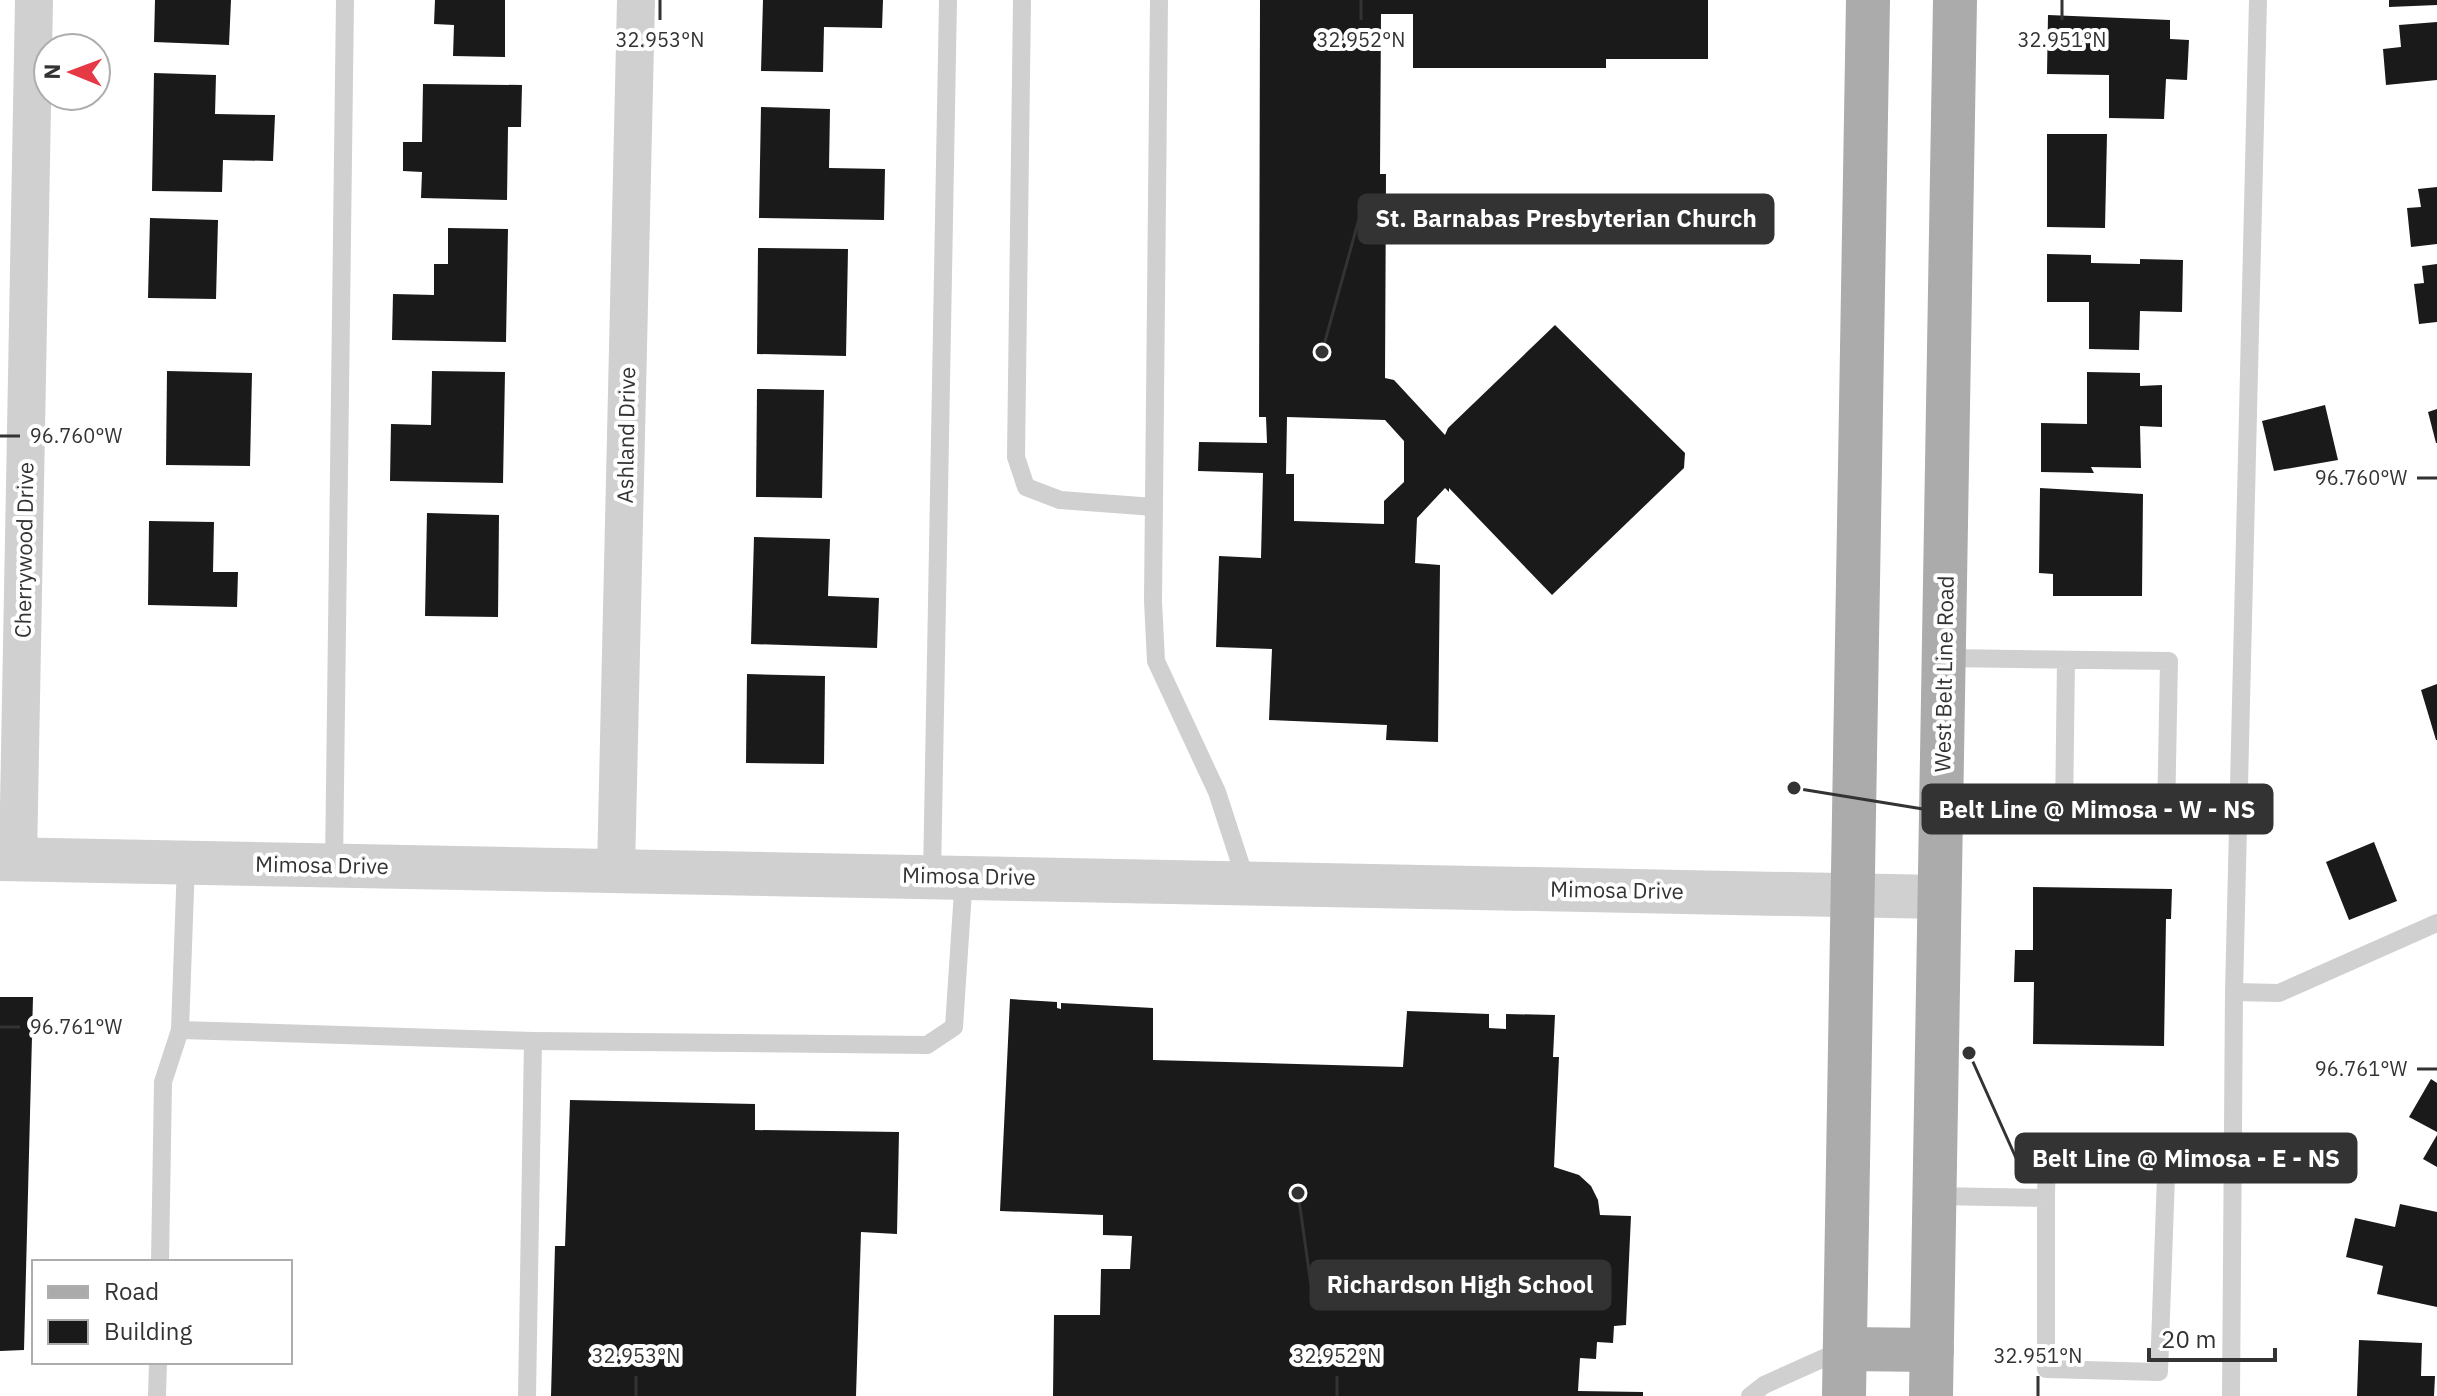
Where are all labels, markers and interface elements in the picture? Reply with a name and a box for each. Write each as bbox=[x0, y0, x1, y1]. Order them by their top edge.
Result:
text: 32.953°N bbox=[616, 26, 704, 53]
text: 32.952°N bbox=[1317, 26, 1405, 53]
text: 32.951°N bbox=[2018, 26, 2106, 53]
north arrow bbox=[32, 32, 112, 112]
text: N bbox=[37, 63, 66, 80]
callout: St. Barnabas Presbyterian Church bbox=[1359, 195, 1773, 243]
text: St. Barnabas Presbyterian Church bbox=[1375, 202, 1757, 234]
street label: Ashland Drive bbox=[610, 366, 641, 504]
text: 96.760°W bbox=[30, 422, 122, 449]
street label: Cherrywood Drive bbox=[7, 462, 40, 638]
text: 96.760°W bbox=[2315, 464, 2407, 491]
street label: West Belt Line Road bbox=[1927, 575, 1960, 773]
callout: Belt Line @ Mimosa - W - NS bbox=[1923, 785, 2272, 833]
text: Belt Line @ Mimosa - W - NS bbox=[1939, 793, 2255, 825]
street label: Mimosa Drive bbox=[255, 849, 389, 880]
street label: Mimosa Drive bbox=[902, 860, 1036, 891]
street label: Mimosa Drive bbox=[1550, 874, 1684, 905]
text: 96.761°W bbox=[30, 1013, 122, 1040]
text: 96.761°W bbox=[2315, 1055, 2407, 1082]
callout: Belt Line @ Mimosa - E - NS bbox=[2016, 1134, 2356, 1182]
text: Belt Line @ Mimosa - E - NS bbox=[2032, 1142, 2340, 1174]
legend bbox=[32, 1260, 292, 1364]
callout: Richardson High School bbox=[1311, 1261, 1610, 1309]
text: Richardson High School bbox=[1327, 1268, 1593, 1300]
text: Road bbox=[104, 1275, 159, 1307]
scale bar bbox=[2149, 1312, 2275, 1362]
text: Building bbox=[104, 1315, 192, 1347]
text: 20 m bbox=[2161, 1323, 2216, 1355]
text: 32.953°N bbox=[592, 1342, 680, 1369]
text: 32.952°N bbox=[1293, 1342, 1381, 1369]
text: 32.951°N bbox=[1994, 1342, 2082, 1369]

